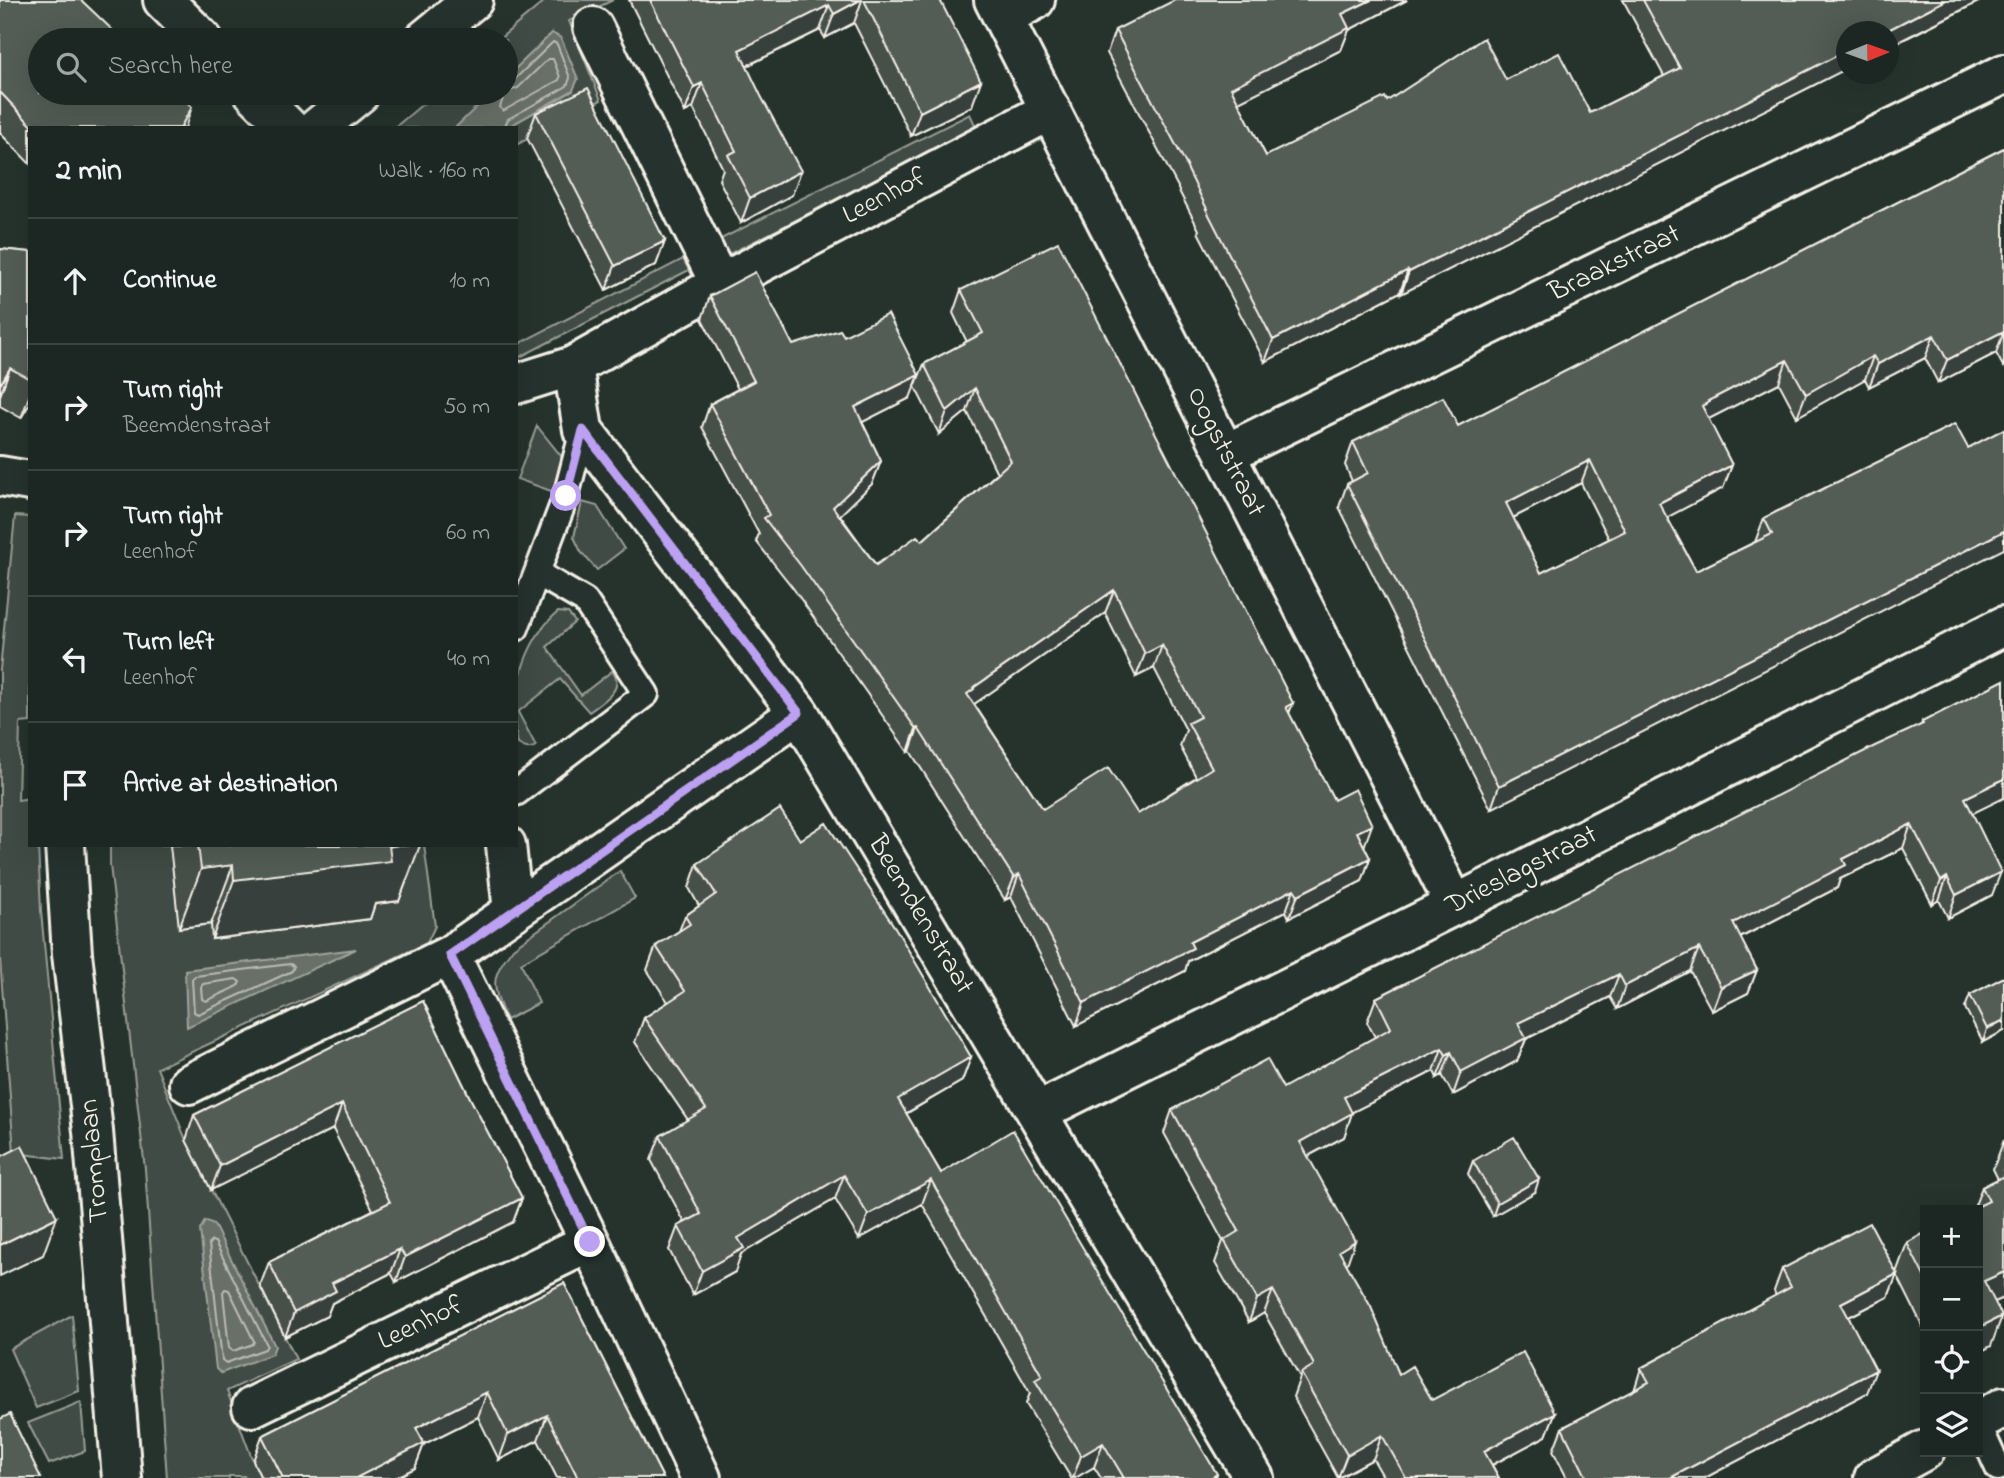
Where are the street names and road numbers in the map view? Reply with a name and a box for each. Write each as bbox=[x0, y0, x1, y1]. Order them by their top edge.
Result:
street label: Leenhof bbox=[836, 158, 934, 236]
street label: Braakstraat bbox=[1541, 214, 1688, 314]
street label: Oogststraat bbox=[1175, 380, 1275, 524]
street label: Drieslagstraat bbox=[1438, 815, 1605, 927]
street label: Beemdenstraat bbox=[856, 827, 984, 1003]
street label: Tromplaan bbox=[69, 1097, 121, 1225]
street label: Leenhof bbox=[372, 1286, 470, 1362]

